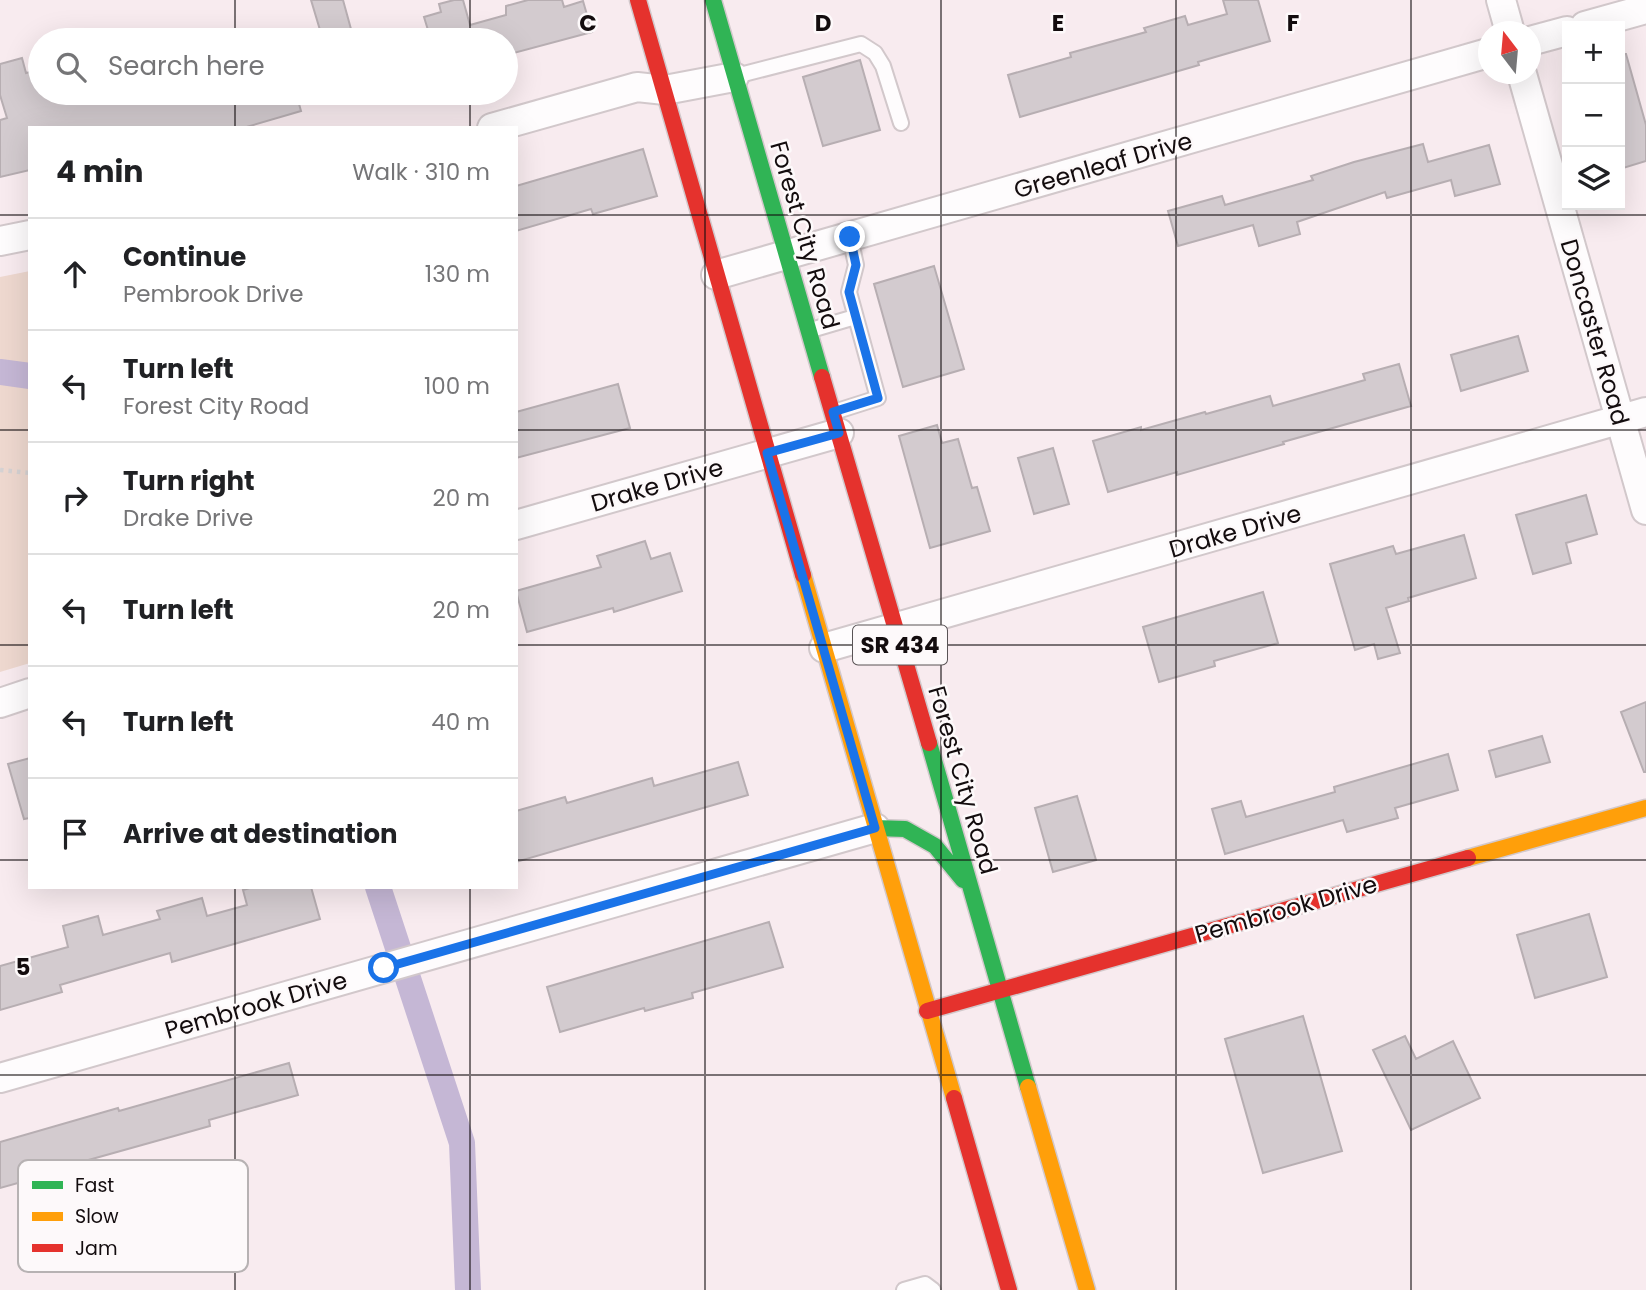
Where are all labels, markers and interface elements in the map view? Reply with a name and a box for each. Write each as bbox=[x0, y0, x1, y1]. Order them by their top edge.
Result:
text: C bbox=[579, 7, 597, 39]
text: D bbox=[815, 7, 831, 39]
text: E bbox=[1052, 7, 1064, 39]
text: F bbox=[1287, 7, 1299, 39]
north arrow bbox=[1478, 21, 1541, 84]
map controls bbox=[1562, 21, 1625, 210]
button: + bbox=[1562, 21, 1625, 84]
search box bbox=[28, 28, 518, 105]
icon: search bbox=[52, 48, 90, 86]
text: Search here bbox=[108, 48, 265, 84]
button: − bbox=[1562, 84, 1625, 147]
street label: Greenleaf Drive bbox=[1010, 124, 1196, 206]
street label: Forest City Road bbox=[762, 137, 848, 333]
button: layers bbox=[1562, 147, 1625, 210]
text: 4 min bbox=[56, 150, 144, 193]
text: Walk · 310 m bbox=[352, 156, 490, 188]
route end bbox=[834, 221, 865, 252]
street label: Doncaster Road bbox=[1553, 235, 1637, 429]
text: Continue bbox=[123, 239, 246, 275]
icon: ahead bbox=[56, 255, 94, 293]
text: 130 m bbox=[425, 258, 490, 290]
text: Pembrook Drive bbox=[123, 278, 303, 310]
text: Turn left bbox=[123, 351, 234, 387]
icon: left bbox=[56, 367, 94, 405]
text: 100 m bbox=[424, 370, 490, 402]
text: Forest City Road bbox=[123, 390, 309, 422]
street label: Drake Drive bbox=[587, 450, 727, 520]
text: Turn right bbox=[123, 463, 255, 499]
icon: right bbox=[56, 479, 94, 517]
text: 20 m bbox=[432, 482, 490, 514]
street label: Drake Drive bbox=[1165, 496, 1305, 566]
text: Drake Drive bbox=[123, 502, 253, 534]
icon: left bbox=[56, 591, 94, 629]
text: Turn left bbox=[123, 592, 234, 628]
text: 20 m bbox=[432, 594, 490, 626]
road number: SR 434 bbox=[853, 625, 947, 664]
street label: Forest City Road bbox=[920, 682, 1006, 878]
icon: left bbox=[56, 703, 94, 741]
text: Turn left bbox=[123, 704, 234, 740]
text: 40 m bbox=[431, 706, 490, 738]
icon: arrive bbox=[56, 815, 94, 853]
text: Arrive at destination bbox=[123, 816, 398, 852]
street label: Pembrook Drive bbox=[1191, 867, 1381, 951]
text: 5 bbox=[16, 951, 30, 983]
route start bbox=[368, 952, 399, 983]
street label: Pembrook Drive bbox=[161, 963, 351, 1047]
legend bbox=[18, 1160, 248, 1272]
text: Fast bbox=[75, 1172, 114, 1199]
text: Slow bbox=[75, 1203, 119, 1230]
text: Jam bbox=[75, 1235, 117, 1262]

